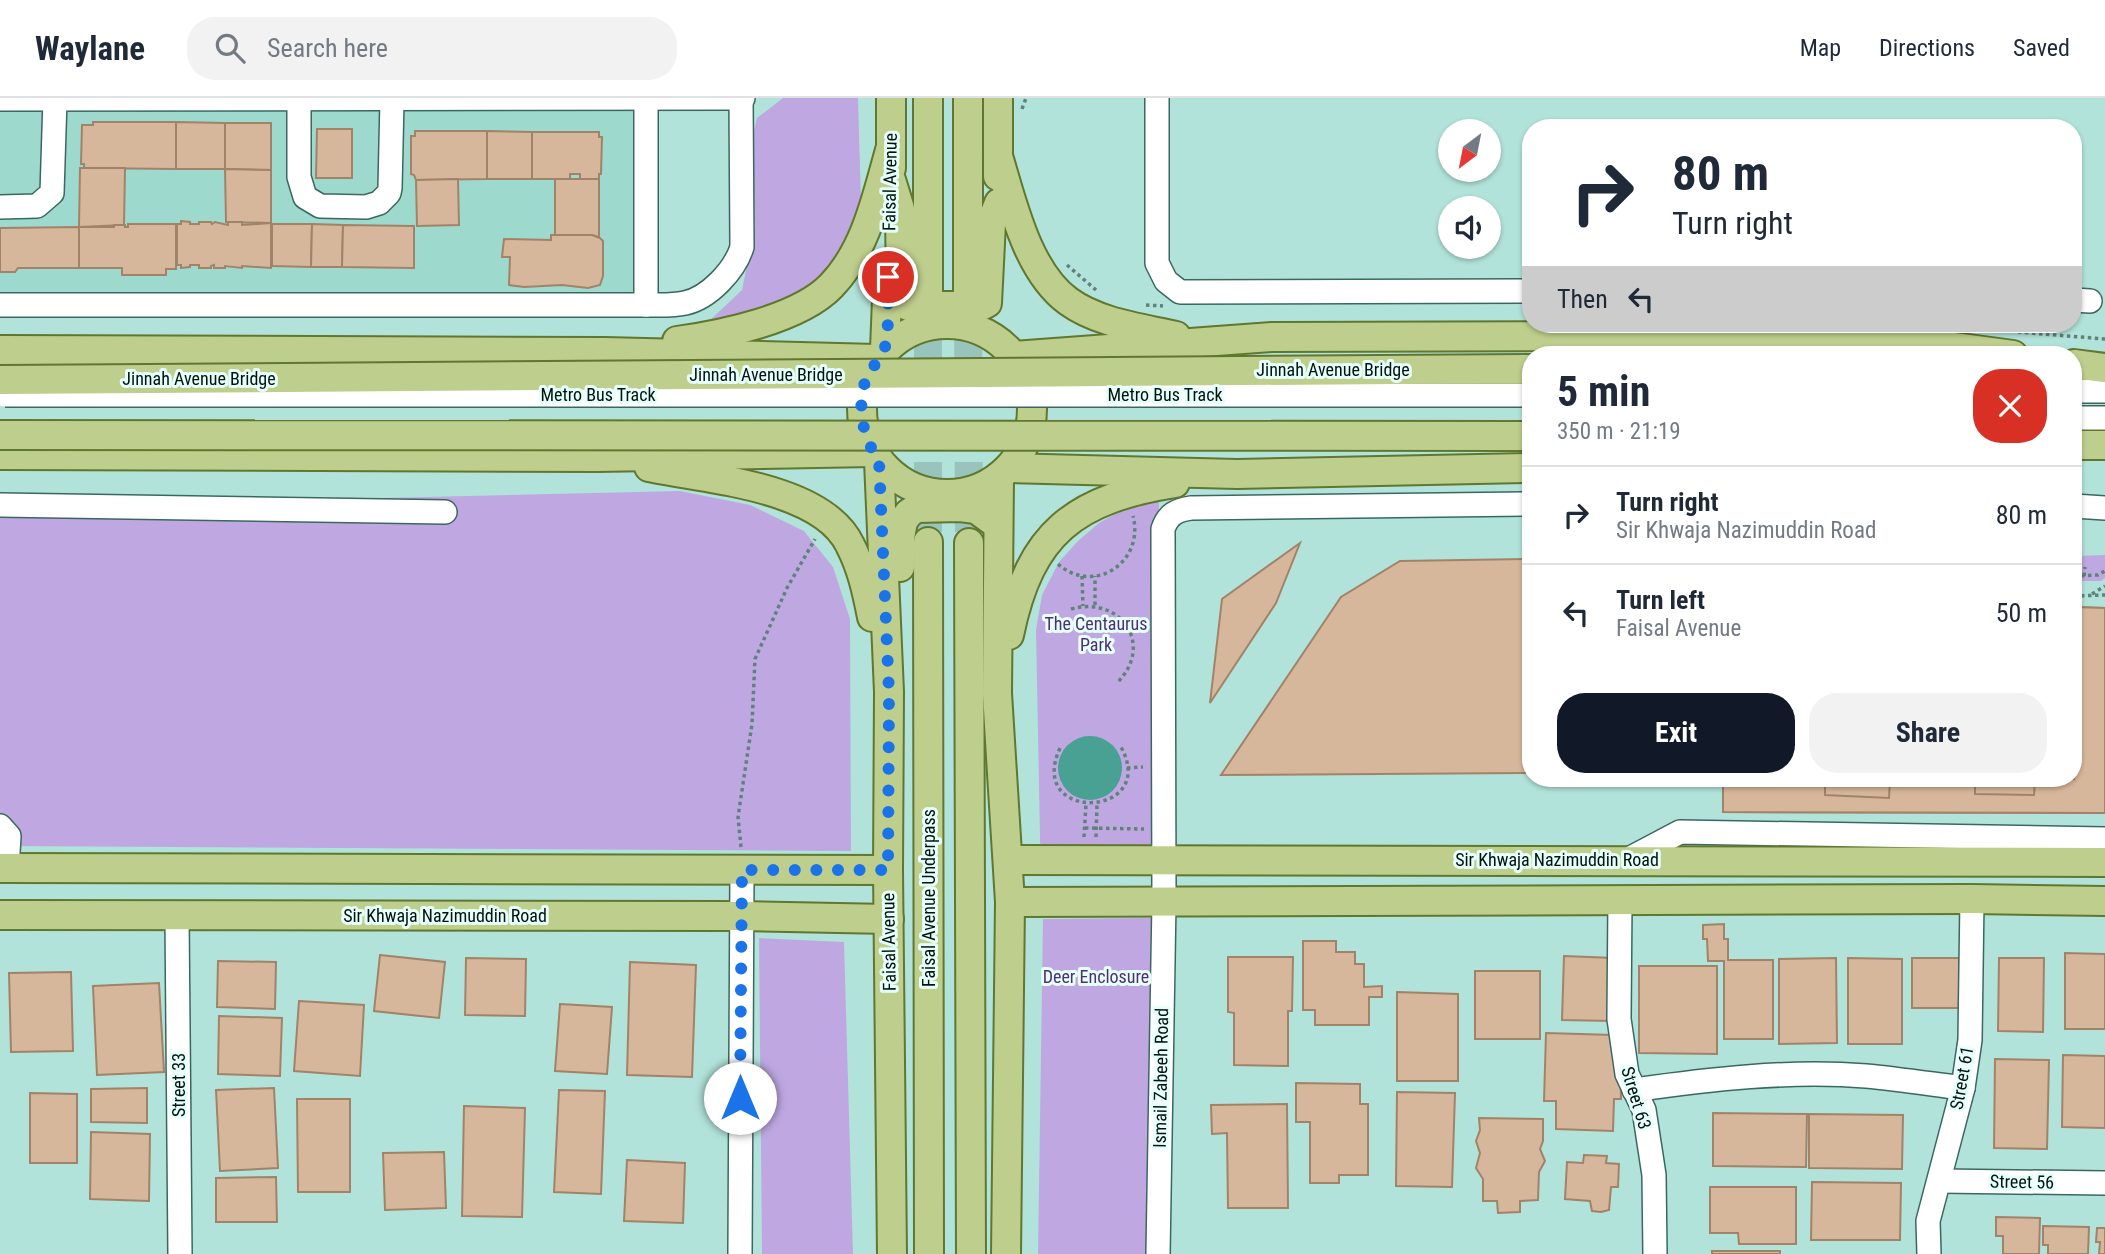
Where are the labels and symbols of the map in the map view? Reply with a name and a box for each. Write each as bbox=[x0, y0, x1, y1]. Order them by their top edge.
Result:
north arrow bbox=[1438, 119, 1502, 182]
street label: Faisal Avenue bbox=[878, 133, 901, 231]
pin bbox=[858, 247, 918, 307]
street label: Jinnah Avenue Bridge bbox=[1256, 359, 1410, 380]
street label: Jinnah Avenue Bridge bbox=[689, 364, 843, 385]
street label: Jinnah Avenue Bridge bbox=[122, 368, 276, 389]
street label: Metro Bus Track bbox=[540, 384, 656, 405]
street label: Metro Bus Track bbox=[1107, 384, 1223, 405]
park label: The Centaurus Park bbox=[1044, 613, 1148, 655]
street label: Faisal Avenue Underpass bbox=[918, 809, 939, 987]
street label: Sir Khwaja Nazimuddin Road bbox=[1455, 849, 1659, 870]
street label: Faisal Avenue bbox=[877, 893, 900, 991]
street label: Sir Khwaja Nazimuddin Road bbox=[343, 905, 547, 926]
park label: Deer Enclosure bbox=[1043, 966, 1149, 987]
street label: Ismail Zabeeh Road bbox=[1149, 1008, 1172, 1148]
street label: Street 61 bbox=[1946, 1045, 1977, 1111]
street label: Street 33 bbox=[168, 1053, 189, 1117]
position arrow bbox=[703, 1061, 777, 1135]
street label: Street 63 bbox=[1617, 1064, 1656, 1132]
street label: Street 56 bbox=[1990, 1170, 2054, 1193]

